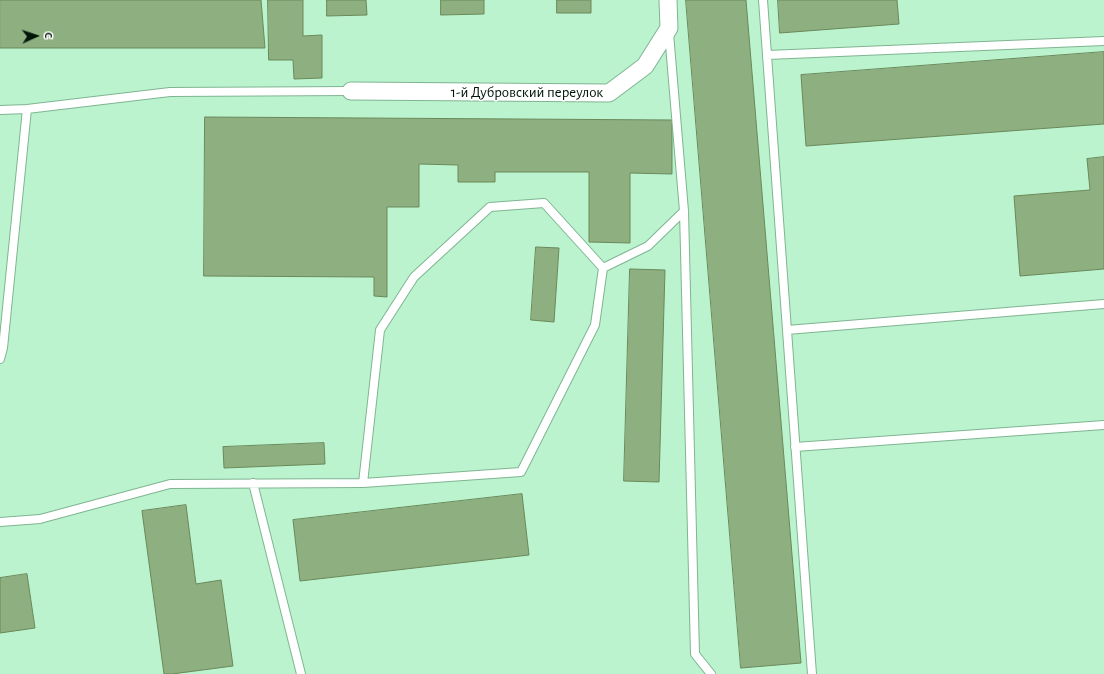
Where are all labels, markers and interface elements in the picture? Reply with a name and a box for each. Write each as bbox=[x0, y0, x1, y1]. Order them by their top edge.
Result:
north arrow bbox=[16, 16, 56, 56]
text: С bbox=[43, 32, 54, 39]
street label: 1-й Дубровский переулок bbox=[451, 83, 603, 101]

